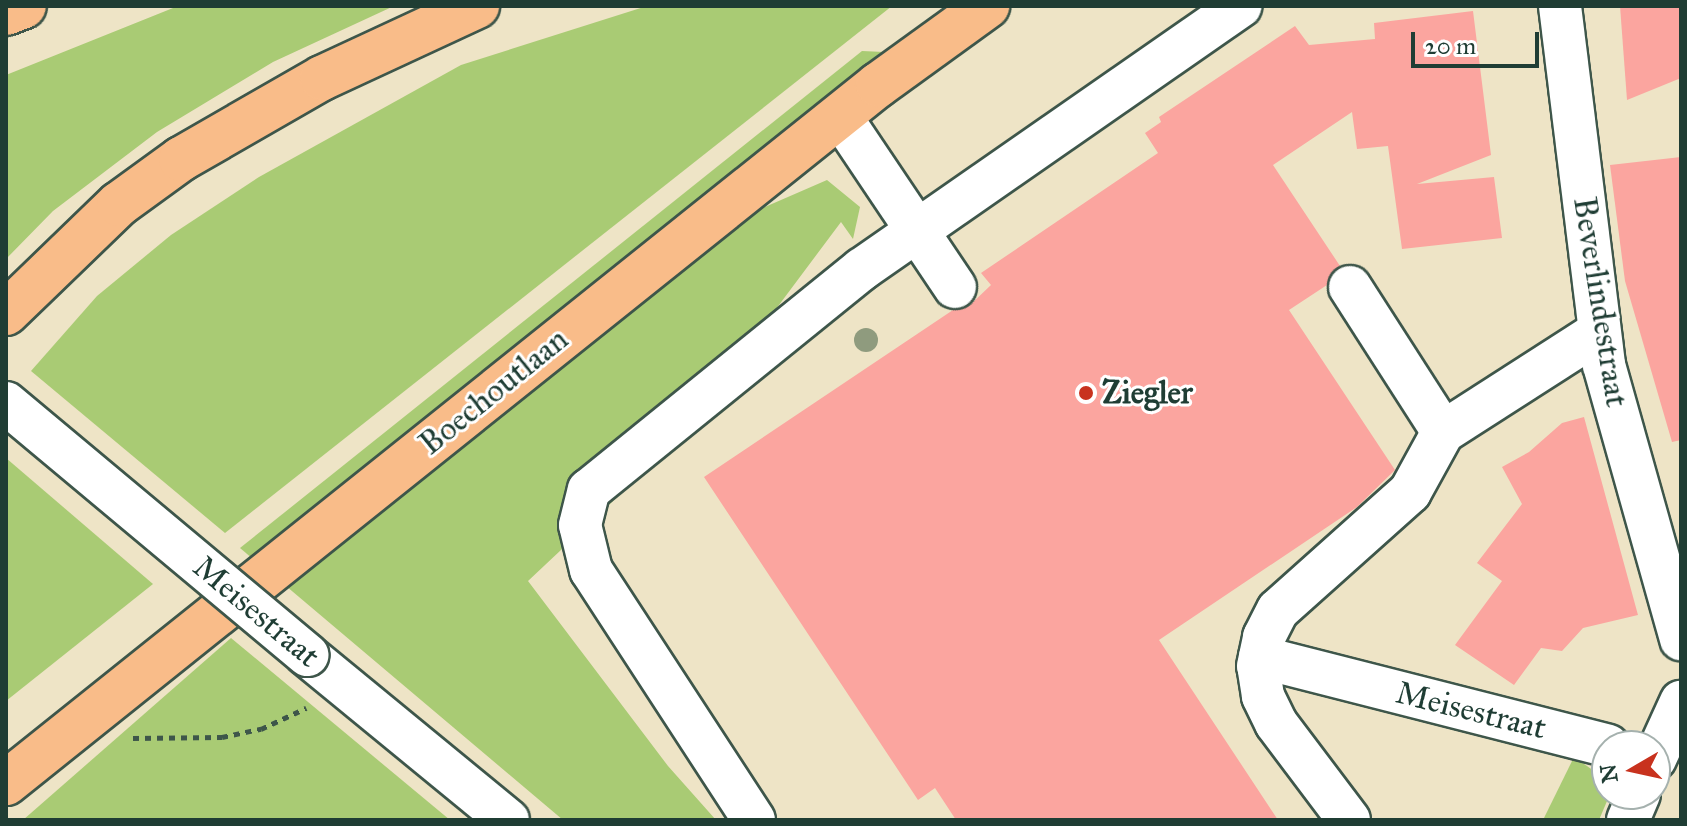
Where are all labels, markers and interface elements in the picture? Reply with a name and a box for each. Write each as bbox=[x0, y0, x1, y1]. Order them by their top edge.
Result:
scale bar bbox=[1415, 16, 1543, 66]
text: 20 m bbox=[1425, 31, 1476, 61]
street label: Beverlindestraat bbox=[1564, 194, 1636, 410]
street label: Boechoutlaan bbox=[412, 321, 576, 463]
place label: Ziegler bbox=[1102, 374, 1193, 412]
marker: Ziegler bbox=[1077, 384, 1095, 402]
street label: Meisestraat bbox=[185, 548, 327, 676]
street label: Meisestraat bbox=[1392, 674, 1550, 748]
north arrow bbox=[1591, 730, 1671, 810]
text: N bbox=[1594, 762, 1624, 785]

